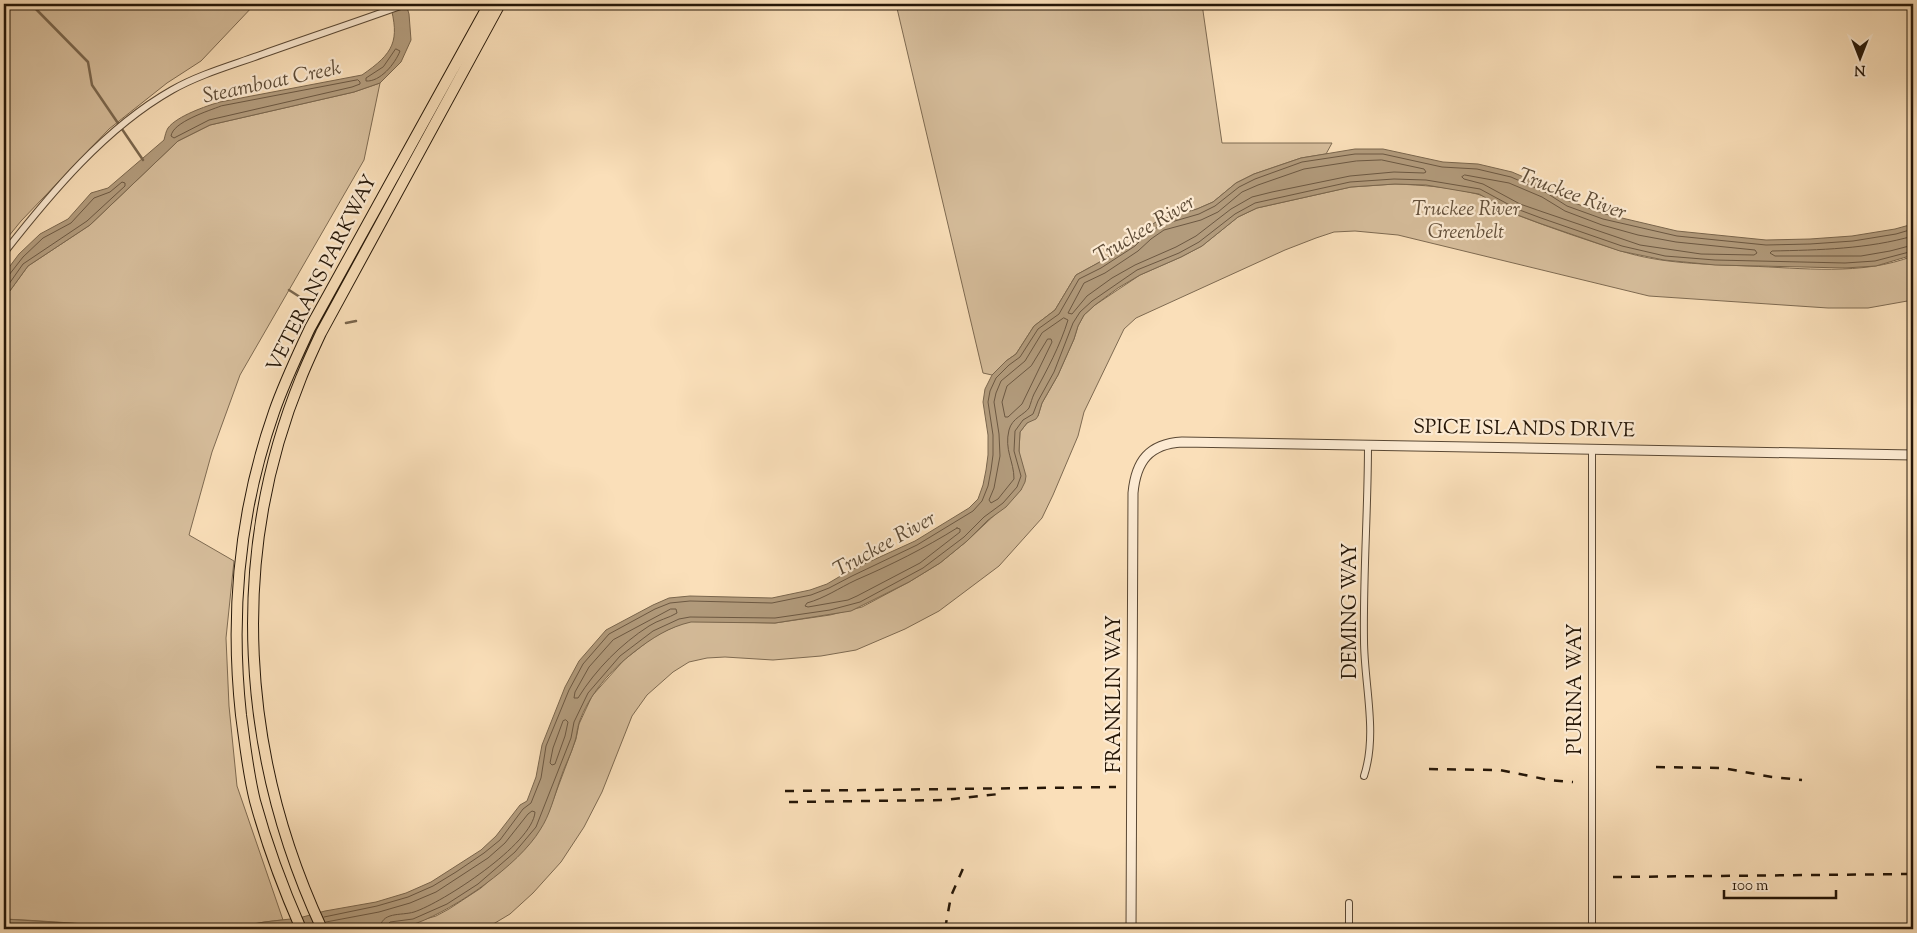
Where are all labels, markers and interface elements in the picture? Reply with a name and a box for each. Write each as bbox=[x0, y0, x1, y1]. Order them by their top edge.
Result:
north arrow bbox=[1834, 32, 1884, 82]
water label: Steamboat Creek bbox=[200, 54, 344, 112]
text: N bbox=[1854, 59, 1866, 79]
water label: Truckee River bbox=[1514, 162, 1631, 229]
street label: VETERANS PARKWAY bbox=[261, 170, 385, 378]
water label: Truckee River bbox=[1089, 188, 1202, 272]
park label: Truckee River Greenbelt bbox=[1412, 196, 1520, 248]
street label: SPICE ISLANDS DRIVE bbox=[1413, 414, 1635, 446]
water label: Truckee River bbox=[828, 504, 942, 586]
street label: DEMING WAY bbox=[1337, 543, 1366, 679]
street label: FRANKLIN WAY bbox=[1101, 615, 1130, 773]
street label: PURINA WAY bbox=[1562, 623, 1591, 755]
scale bar bbox=[1724, 868, 1837, 900]
text: 100 m bbox=[1732, 876, 1769, 897]

